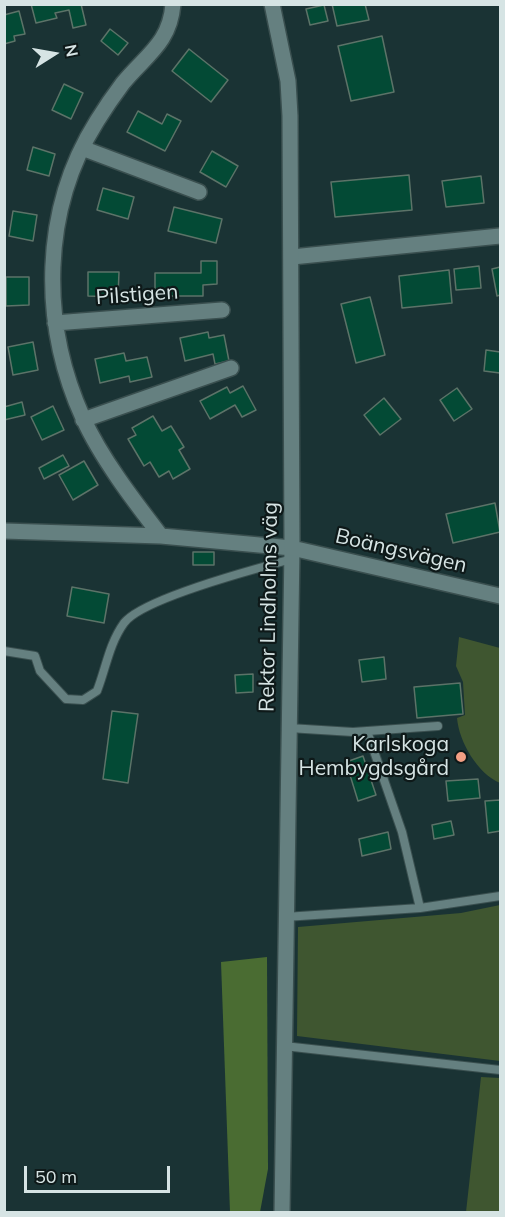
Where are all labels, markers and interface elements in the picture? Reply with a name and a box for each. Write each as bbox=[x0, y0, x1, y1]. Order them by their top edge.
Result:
north arrow bbox=[24, 24, 84, 84]
text: N bbox=[61, 43, 83, 58]
street label: Pilstigen bbox=[95, 280, 179, 310]
street label: Rektor Lindholms väg bbox=[255, 502, 283, 712]
street label: Boängsvägen bbox=[333, 524, 469, 578]
place label: Karlskoga Hembygdsgård bbox=[299, 732, 449, 782]
marker: Karlskoga Hembygdsgård bbox=[454, 750, 468, 764]
scale bar bbox=[27, 1154, 172, 1192]
text: 50 m bbox=[35, 1165, 77, 1188]

